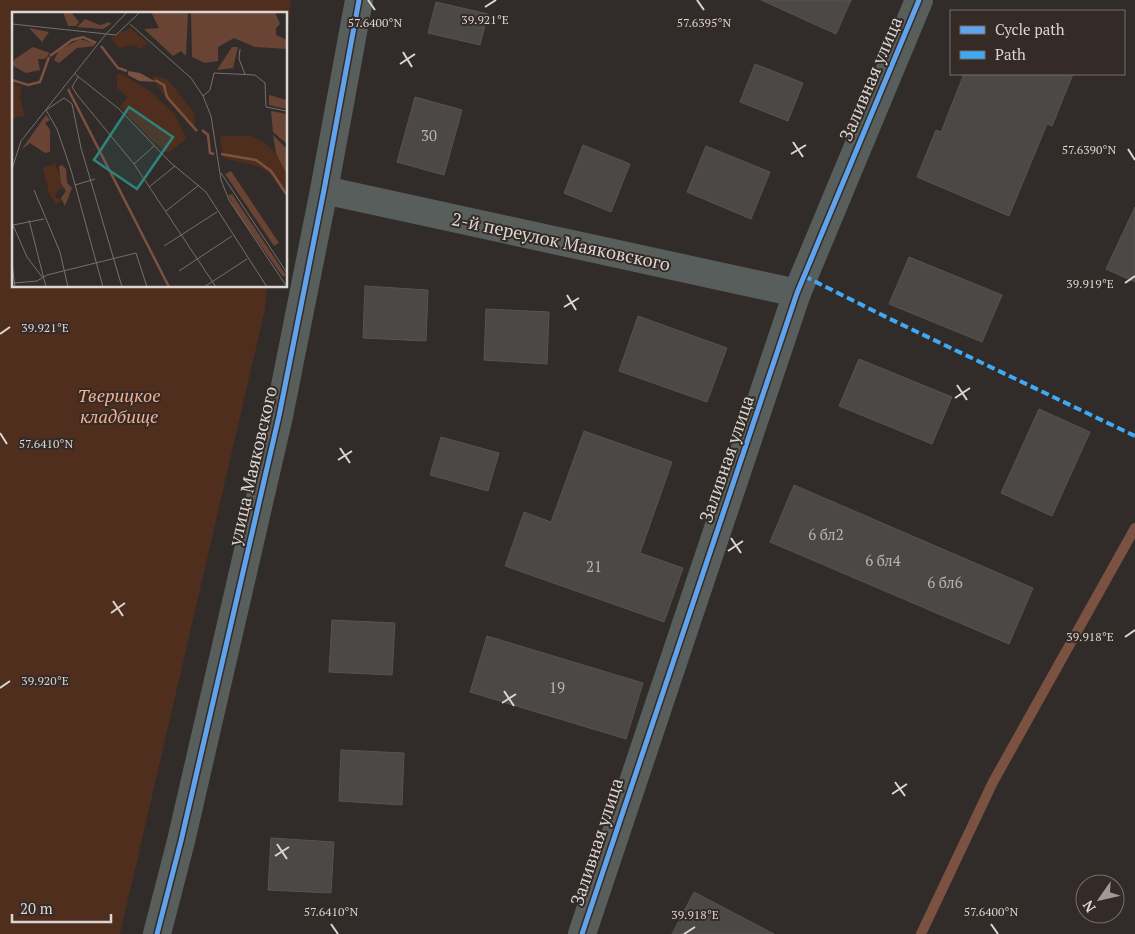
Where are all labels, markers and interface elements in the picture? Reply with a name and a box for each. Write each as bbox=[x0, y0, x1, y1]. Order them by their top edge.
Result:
legend bbox=[950, 10, 1125, 75]
inset map bbox=[12, 12, 288, 288]
text: 39.921°E bbox=[461, 12, 509, 27]
street label: Заливная улица bbox=[833, 13, 907, 145]
text: 57.6400°N bbox=[348, 15, 402, 30]
text: 57.6395°N bbox=[677, 15, 731, 30]
text: Cycle path bbox=[995, 19, 1065, 39]
text: Path bbox=[995, 44, 1026, 64]
house number: 30 bbox=[421, 125, 437, 145]
text: 57.6390°N bbox=[1062, 142, 1116, 157]
street label: 2-й переулок Маяковского bbox=[450, 206, 673, 276]
text: 39.919°E bbox=[1066, 276, 1114, 291]
text: 39.921°E bbox=[21, 320, 69, 335]
park label: Тверицкое кладбище bbox=[78, 383, 160, 428]
street label: улица Маяковского bbox=[222, 384, 282, 549]
street label: Заливная улица bbox=[693, 392, 759, 525]
text: 57.6410°N bbox=[19, 436, 73, 451]
house number: 6 бл2 bbox=[808, 524, 844, 544]
house number: 6 бл4 bbox=[865, 550, 901, 570]
house number: 21 bbox=[586, 556, 602, 576]
house number: 6 бл6 bbox=[927, 572, 963, 592]
text: 39.918°E bbox=[1066, 629, 1114, 644]
text: 39.920°E bbox=[21, 673, 69, 688]
house number: 19 bbox=[549, 677, 565, 697]
street label: Заливная улица bbox=[564, 775, 628, 909]
north arrow bbox=[1075, 874, 1125, 924]
scale bar bbox=[12, 892, 111, 924]
text: N bbox=[1078, 897, 1100, 916]
text: 20 m bbox=[20, 898, 53, 918]
text: 57.6410°N bbox=[304, 904, 358, 919]
text: 57.6400°N bbox=[964, 904, 1018, 919]
text: 39.918°E bbox=[671, 907, 719, 922]

